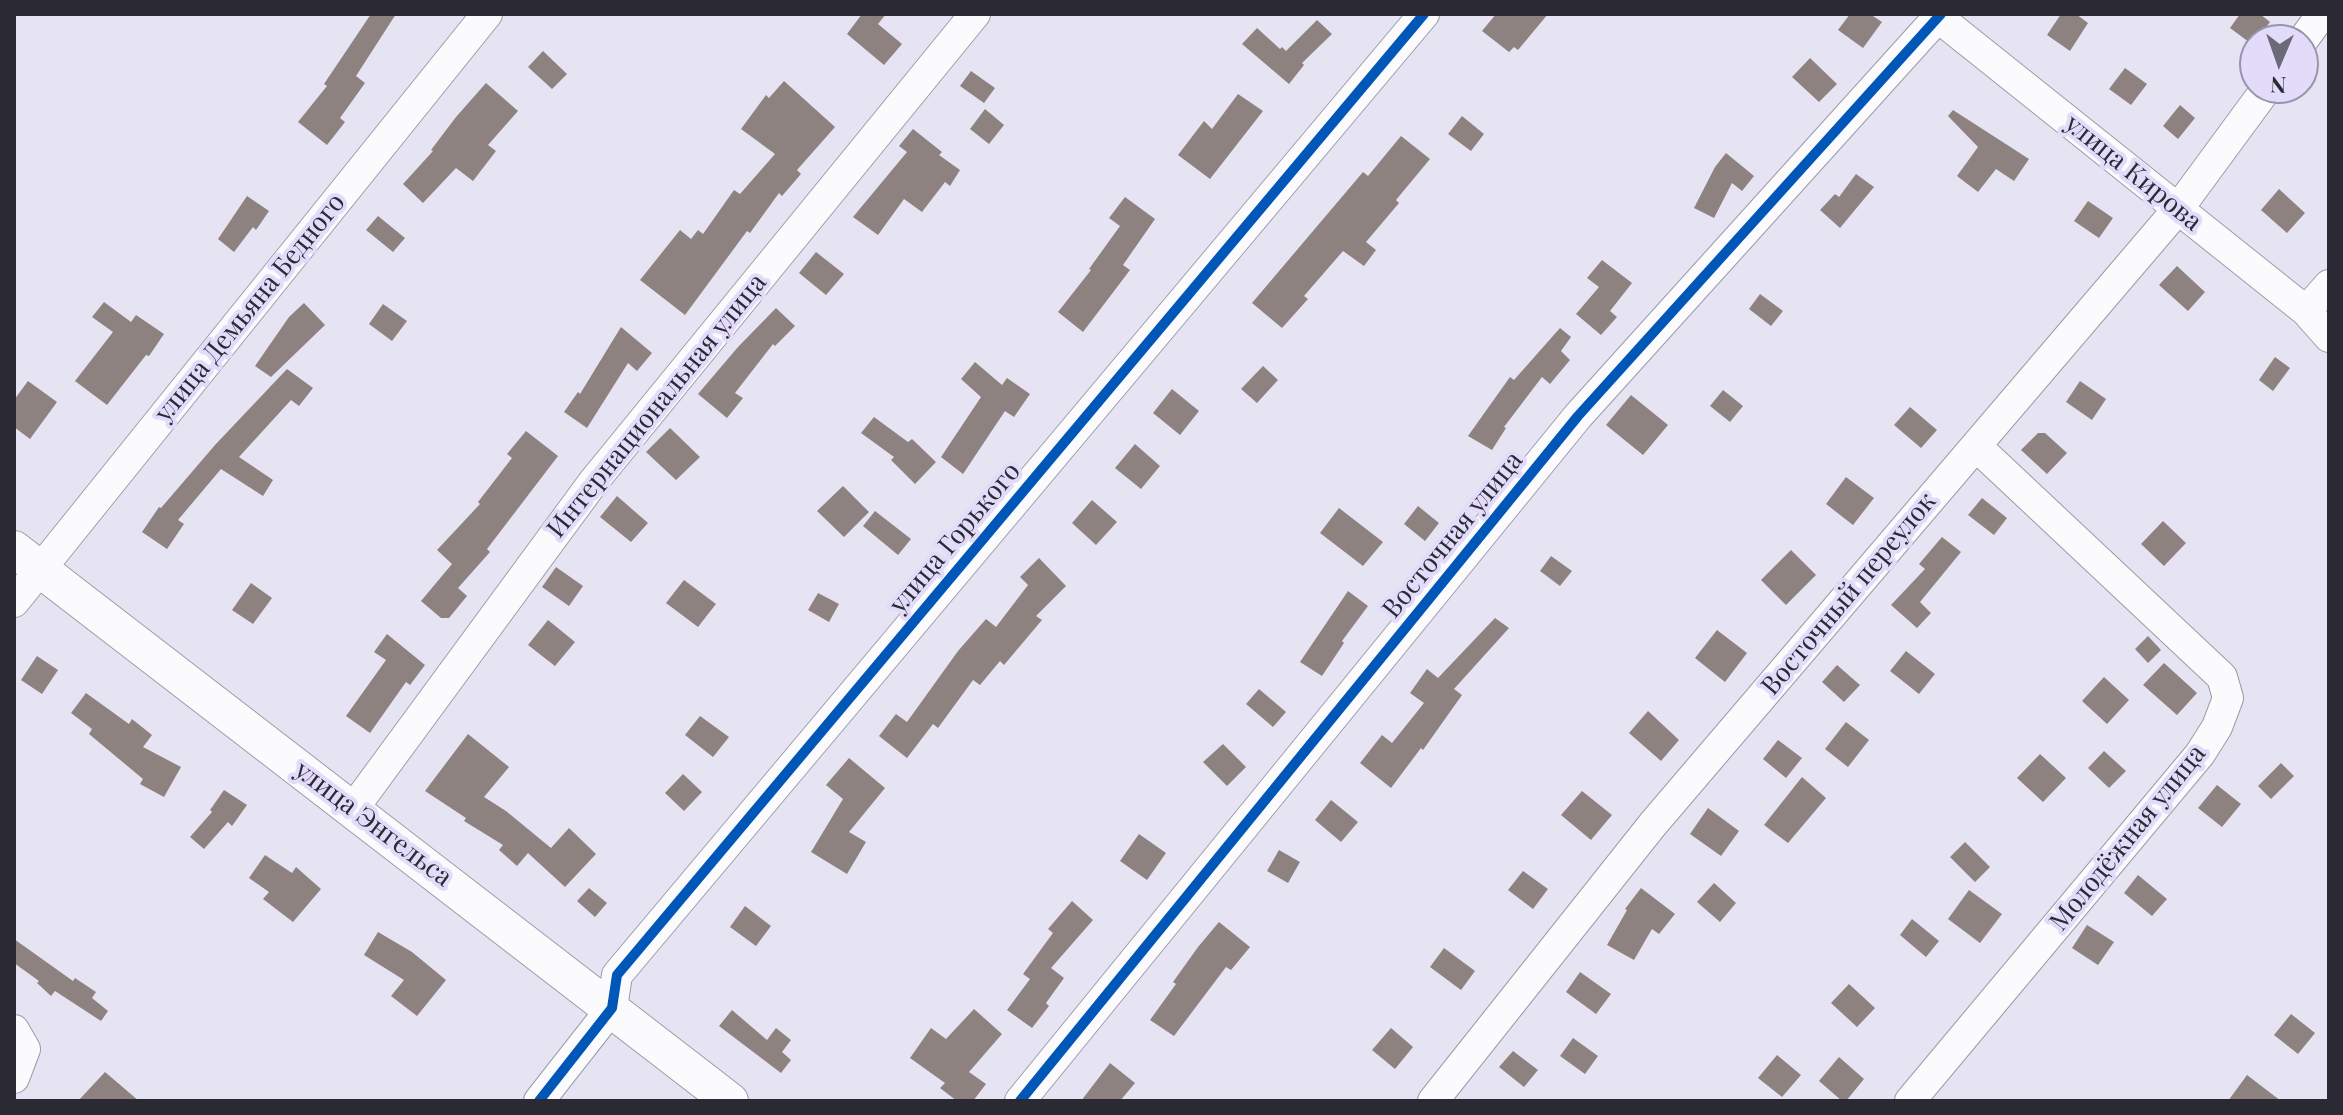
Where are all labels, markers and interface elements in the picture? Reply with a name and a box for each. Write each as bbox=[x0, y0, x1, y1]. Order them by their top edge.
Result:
north arrow bbox=[2239, 24, 2319, 104]
text: N bbox=[2270, 71, 2287, 101]
street label: улица Кирова bbox=[2058, 108, 2208, 238]
street label: улица Демьяна Бедного bbox=[148, 187, 352, 429]
street label: Интернациональная улица bbox=[541, 268, 773, 544]
street label: Восточная улица bbox=[1376, 446, 1530, 624]
street label: улица Горького bbox=[883, 456, 1027, 620]
street label: Восточный переулок bbox=[1755, 486, 1943, 702]
street label: Молодёжная улица bbox=[2044, 739, 2212, 937]
street label: улица Энгельса bbox=[288, 755, 458, 893]

